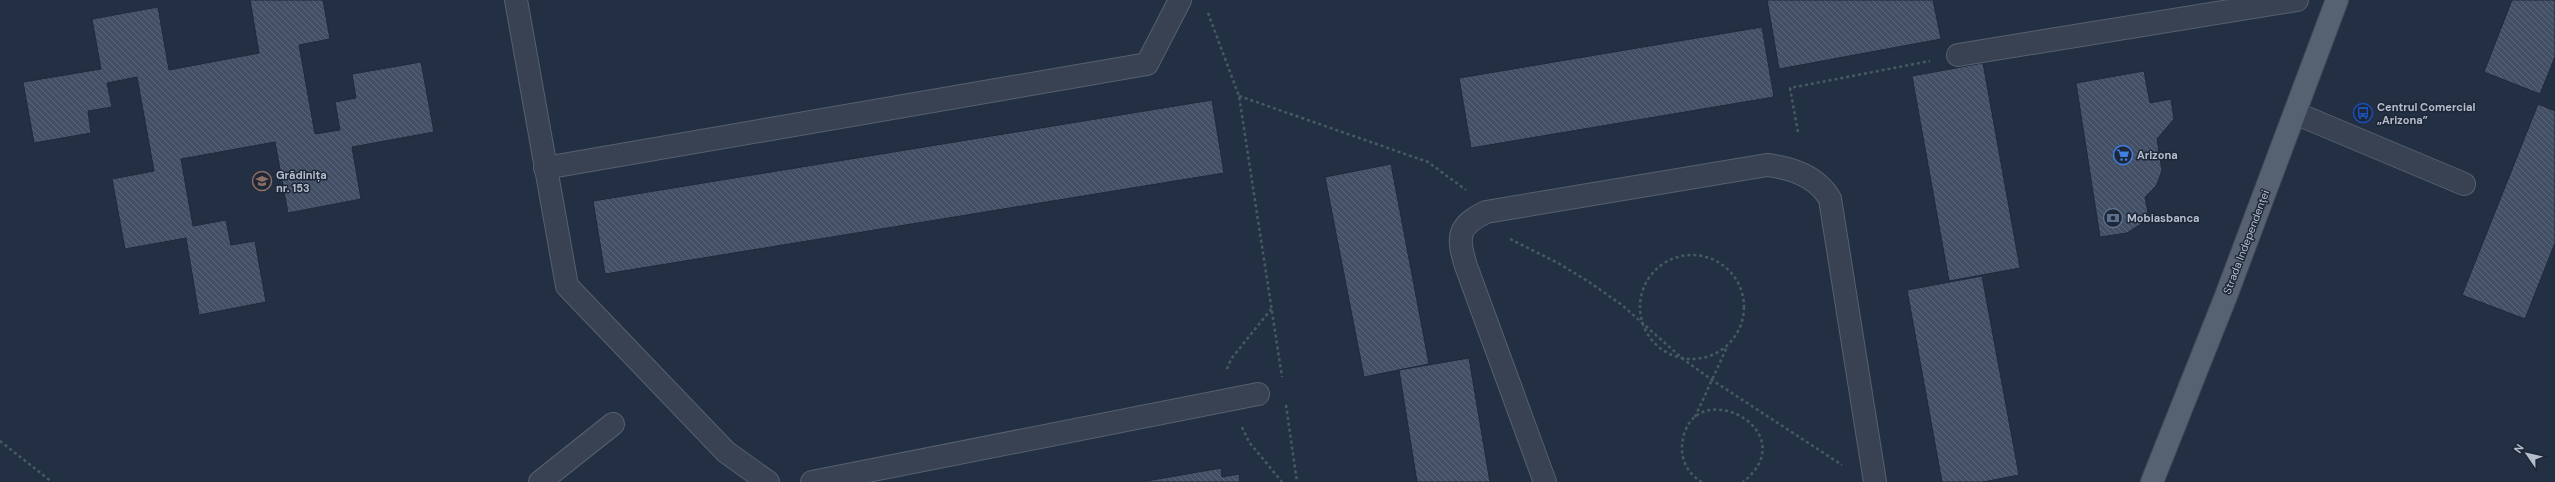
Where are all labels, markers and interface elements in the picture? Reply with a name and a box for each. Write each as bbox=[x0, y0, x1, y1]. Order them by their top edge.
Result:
place label: Centrul Comercial „Arizona” bbox=[2377, 100, 2475, 127]
bus stop icon: Centrul Comercial „Arizona” bbox=[2352, 102, 2374, 124]
supermarket icon: Arizona bbox=[2112, 144, 2134, 166]
place label: Arizona bbox=[2137, 148, 2178, 162]
place label: Grădinița nr. 153 bbox=[276, 168, 327, 195]
school or university icon: Grădinița nr. 153 bbox=[251, 170, 273, 192]
street label: Strada Independenței bbox=[2220, 188, 2272, 296]
bank icon: Mobiasbanca bbox=[2102, 207, 2124, 229]
place label: Mobiasbanca bbox=[2127, 211, 2200, 225]
north arrow bbox=[2507, 434, 2547, 474]
text: N bbox=[2511, 441, 2527, 456]

